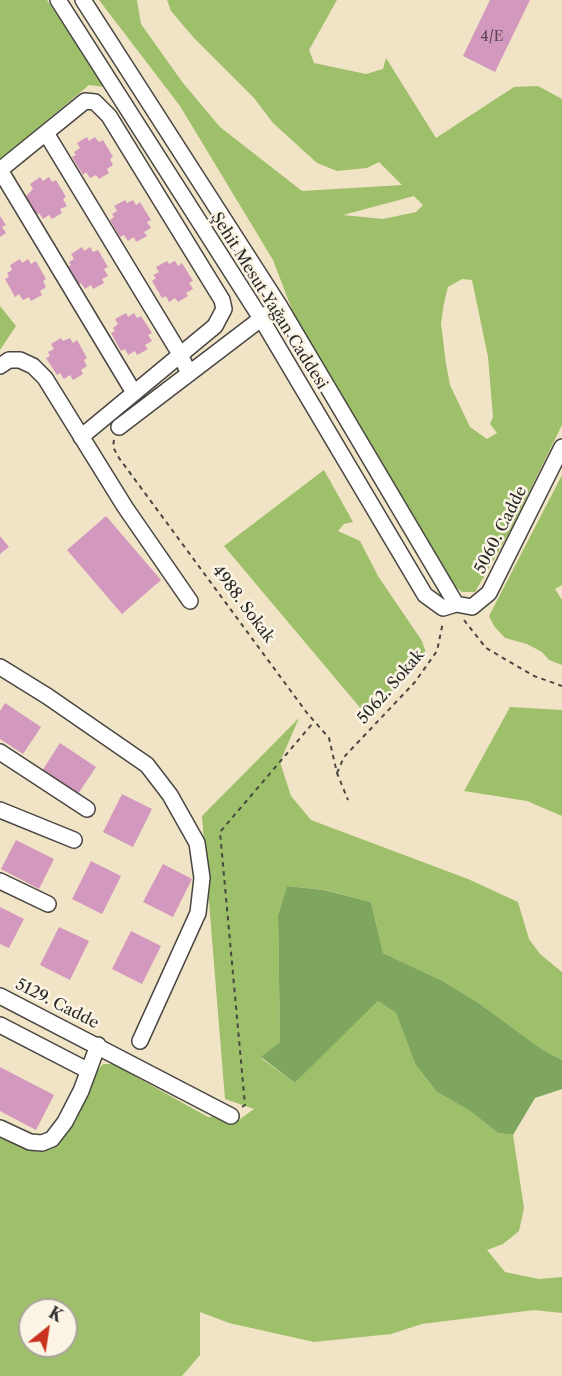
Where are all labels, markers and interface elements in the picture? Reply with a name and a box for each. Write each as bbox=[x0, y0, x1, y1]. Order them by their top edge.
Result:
house number: 4/E bbox=[481, 29, 503, 45]
street label: Şehit Mesut Yağan Caddesi bbox=[207, 209, 331, 393]
street label: 5060. Cadde bbox=[471, 483, 531, 577]
street label: 4988. Sokak bbox=[208, 561, 278, 647]
street label: 5062. Sokak bbox=[354, 646, 428, 728]
street label: 5129. Cadde bbox=[12, 975, 102, 1033]
north arrow bbox=[18, 1298, 78, 1358]
text: K bbox=[45, 1302, 67, 1326]

